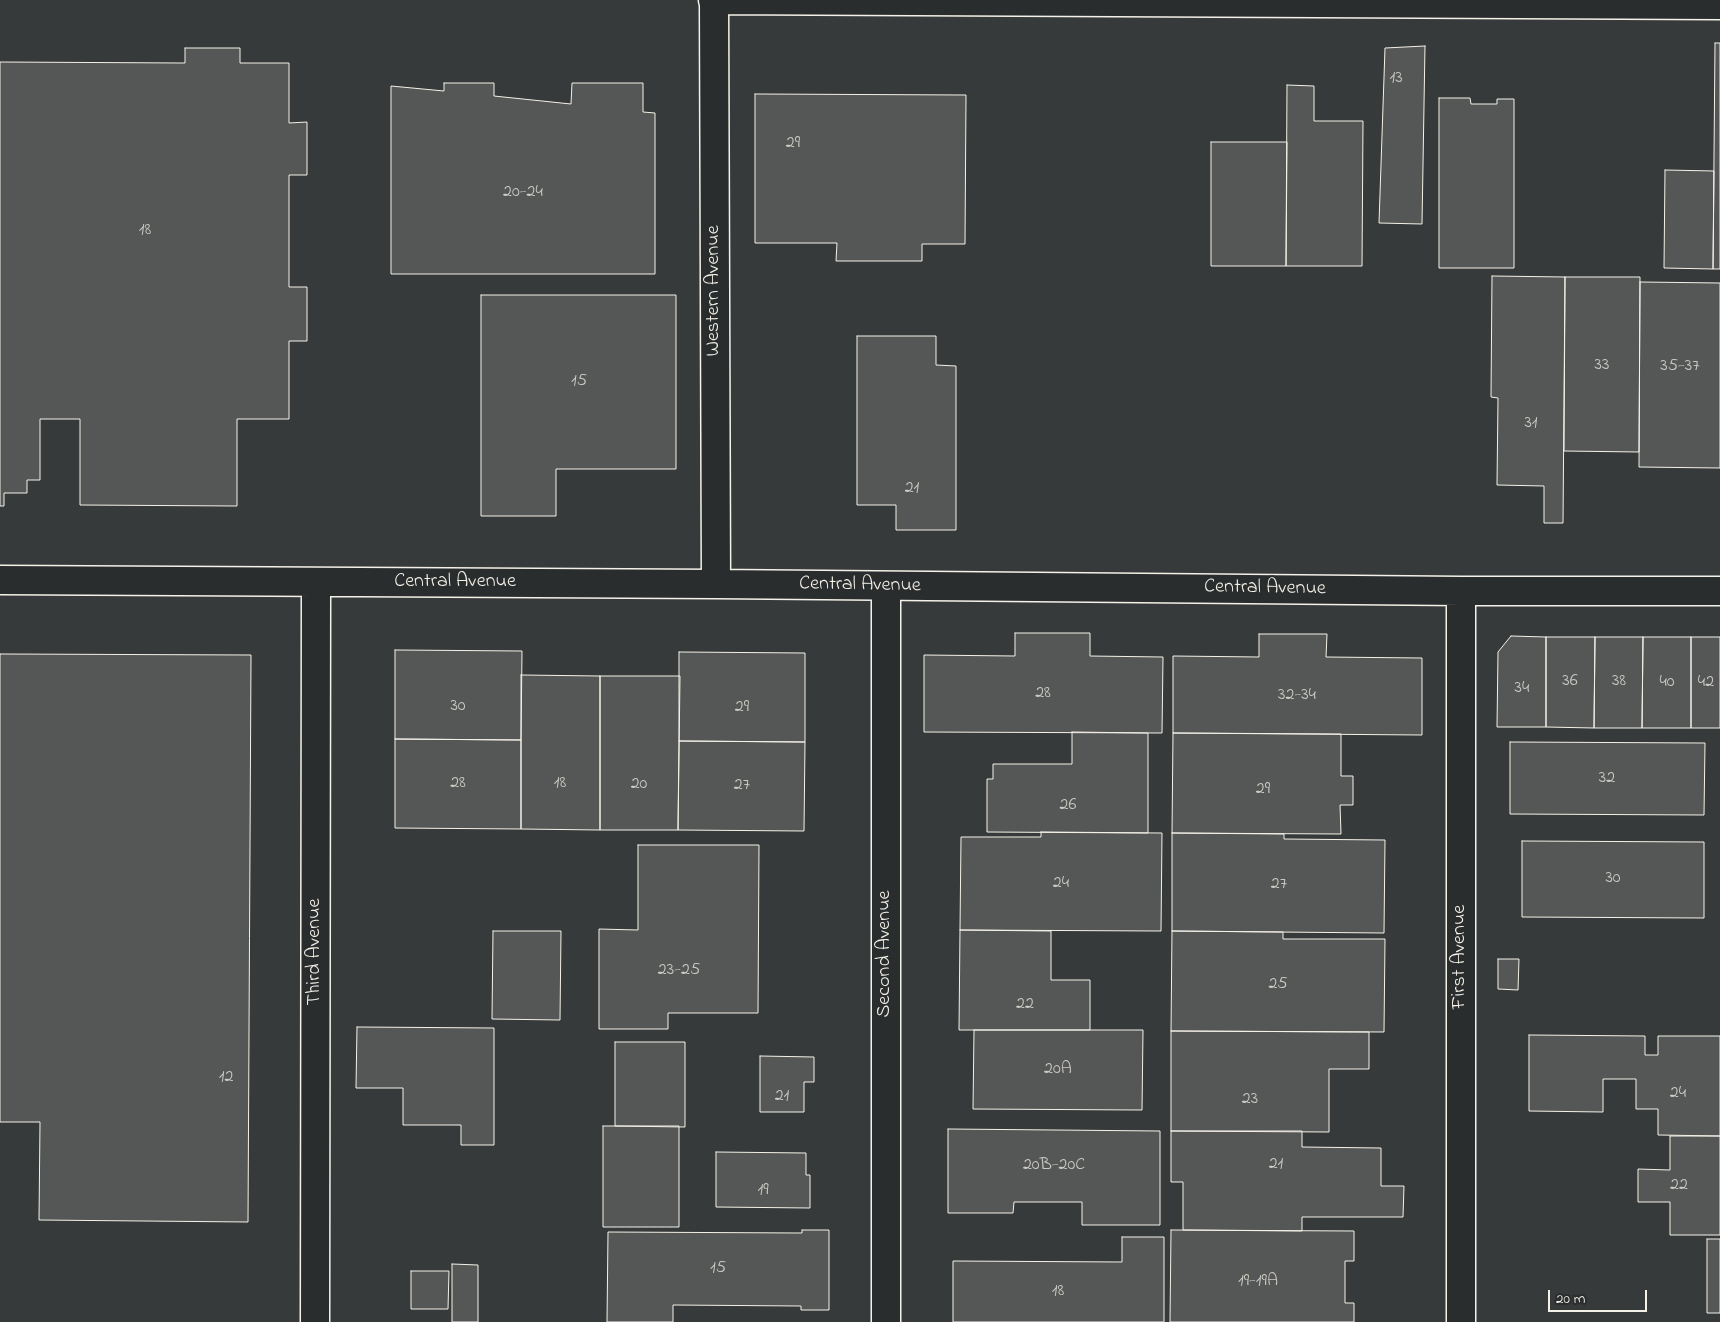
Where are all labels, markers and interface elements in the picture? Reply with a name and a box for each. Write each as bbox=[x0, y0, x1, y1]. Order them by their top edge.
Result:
house number: 13 bbox=[1389, 68, 1403, 90]
house number: 29 bbox=[786, 133, 800, 155]
house number: 20-24 bbox=[503, 182, 543, 204]
house number: 18 bbox=[139, 220, 151, 242]
street label: Western Avenue bbox=[703, 225, 727, 357]
house number: 33 bbox=[1595, 355, 1609, 377]
house number: 35-37 bbox=[1660, 356, 1700, 378]
house number: 15 bbox=[571, 371, 587, 393]
house number: 31 bbox=[1524, 413, 1538, 435]
house number: 21 bbox=[905, 478, 919, 500]
street label: Central Avenue bbox=[394, 571, 516, 595]
street label: Central Avenue bbox=[799, 573, 921, 599]
street label: Central Avenue bbox=[1204, 576, 1326, 602]
house number: 36 bbox=[1562, 671, 1578, 693]
house number: 38 bbox=[1612, 671, 1626, 693]
house number: 40 bbox=[1659, 672, 1675, 694]
house number: 42 bbox=[1698, 672, 1714, 694]
house number: 34 bbox=[1515, 678, 1529, 700]
house number: 28 bbox=[1035, 683, 1051, 705]
house number: 32-34 bbox=[1278, 685, 1316, 707]
house number: 30 bbox=[450, 696, 466, 718]
house number: 29 bbox=[735, 697, 749, 719]
house number: 32 bbox=[1599, 768, 1615, 790]
house number: 28 bbox=[450, 773, 466, 795]
house number: 18 bbox=[554, 773, 566, 795]
house number: 20 bbox=[631, 774, 647, 796]
house number: 27 bbox=[734, 775, 750, 797]
house number: 29 bbox=[1256, 779, 1270, 801]
house number: 26 bbox=[1060, 795, 1076, 817]
house number: 30 bbox=[1605, 868, 1621, 890]
house number: 24 bbox=[1053, 873, 1069, 895]
house number: 27 bbox=[1271, 874, 1287, 896]
street label: Second Avenue bbox=[874, 891, 898, 1017]
street label: Third Avenue bbox=[304, 899, 328, 1005]
street label: First Avenue bbox=[1449, 905, 1473, 1009]
house number: 23-25 bbox=[658, 960, 700, 982]
house number: 25 bbox=[1268, 974, 1288, 996]
house number: 22 bbox=[1016, 994, 1034, 1016]
house number: 20A bbox=[1044, 1059, 1072, 1081]
house number: 12 bbox=[219, 1067, 233, 1089]
house number: 24 bbox=[1670, 1083, 1686, 1105]
house number: 21 bbox=[775, 1086, 789, 1108]
house number: 23 bbox=[1242, 1089, 1258, 1111]
house number: 21 bbox=[1269, 1154, 1283, 1176]
house number: 20B-20C bbox=[1023, 1155, 1085, 1177]
house number: 22 bbox=[1670, 1175, 1688, 1197]
house number: 19 bbox=[757, 1180, 769, 1202]
house number: 15 bbox=[710, 1258, 726, 1280]
house number: 19-19A bbox=[1238, 1271, 1278, 1293]
scale bar bbox=[1550, 1280, 1649, 1312]
house number: 18 bbox=[1052, 1281, 1064, 1303]
text: 20 m bbox=[1556, 1288, 1585, 1310]

